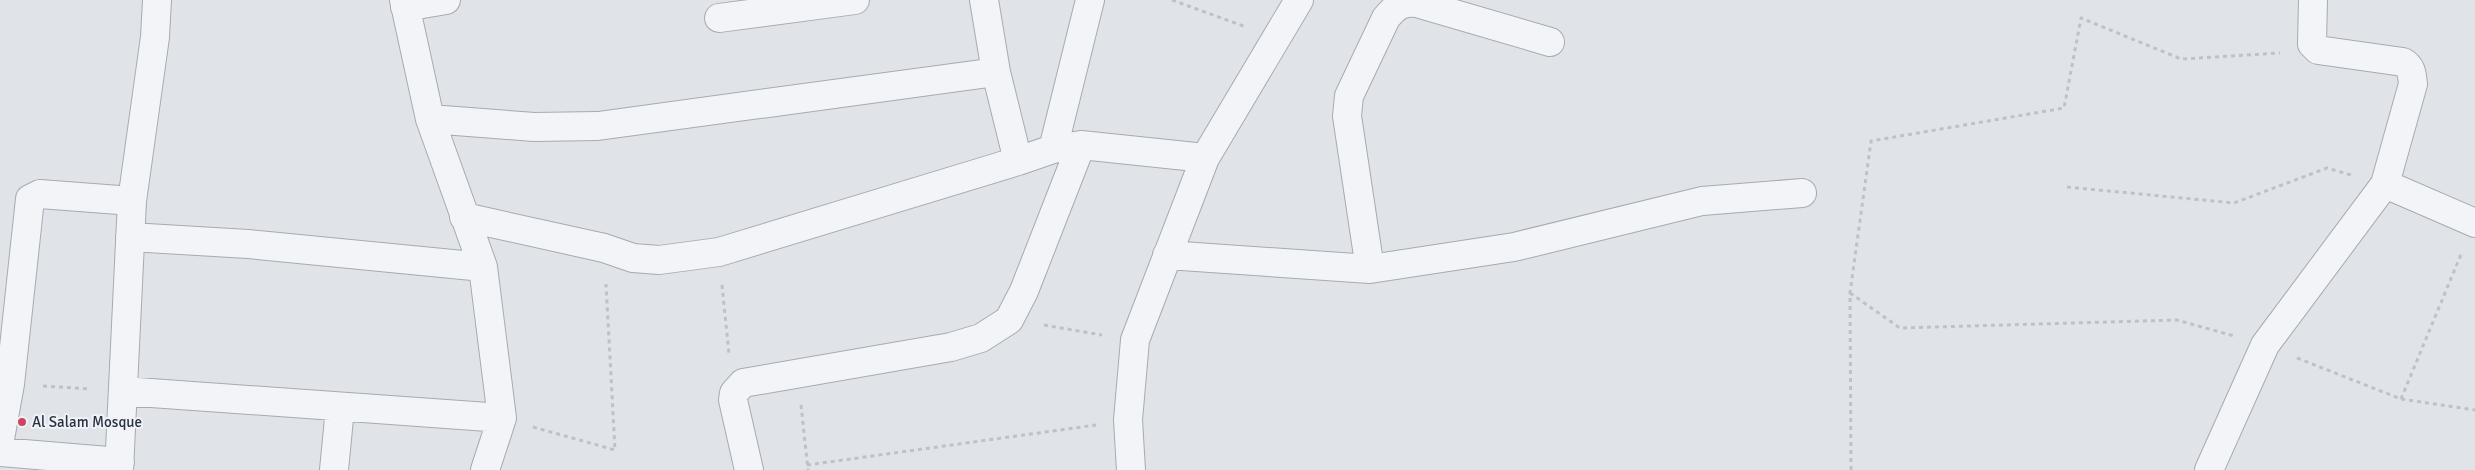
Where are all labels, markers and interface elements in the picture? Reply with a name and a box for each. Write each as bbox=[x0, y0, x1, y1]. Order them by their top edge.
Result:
place label: Al Salam Mosque bbox=[32, 413, 142, 431]
marker: Al Salam Mosque bbox=[16, 416, 28, 428]

